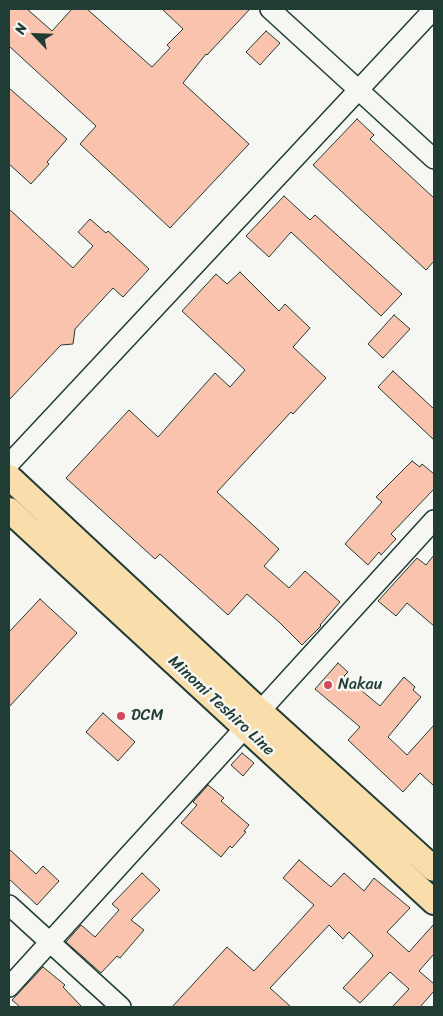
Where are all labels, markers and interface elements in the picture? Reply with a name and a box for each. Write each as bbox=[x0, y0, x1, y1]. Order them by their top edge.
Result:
north arrow bbox=[10, 10, 60, 60]
text: N bbox=[7, 19, 34, 38]
street label: Minomi Teshiro Line bbox=[164, 652, 278, 760]
place label: Nakau bbox=[338, 675, 382, 695]
marker: Nakau bbox=[322, 679, 334, 691]
place label: DCM bbox=[131, 706, 163, 726]
marker: DCM bbox=[115, 710, 127, 722]

